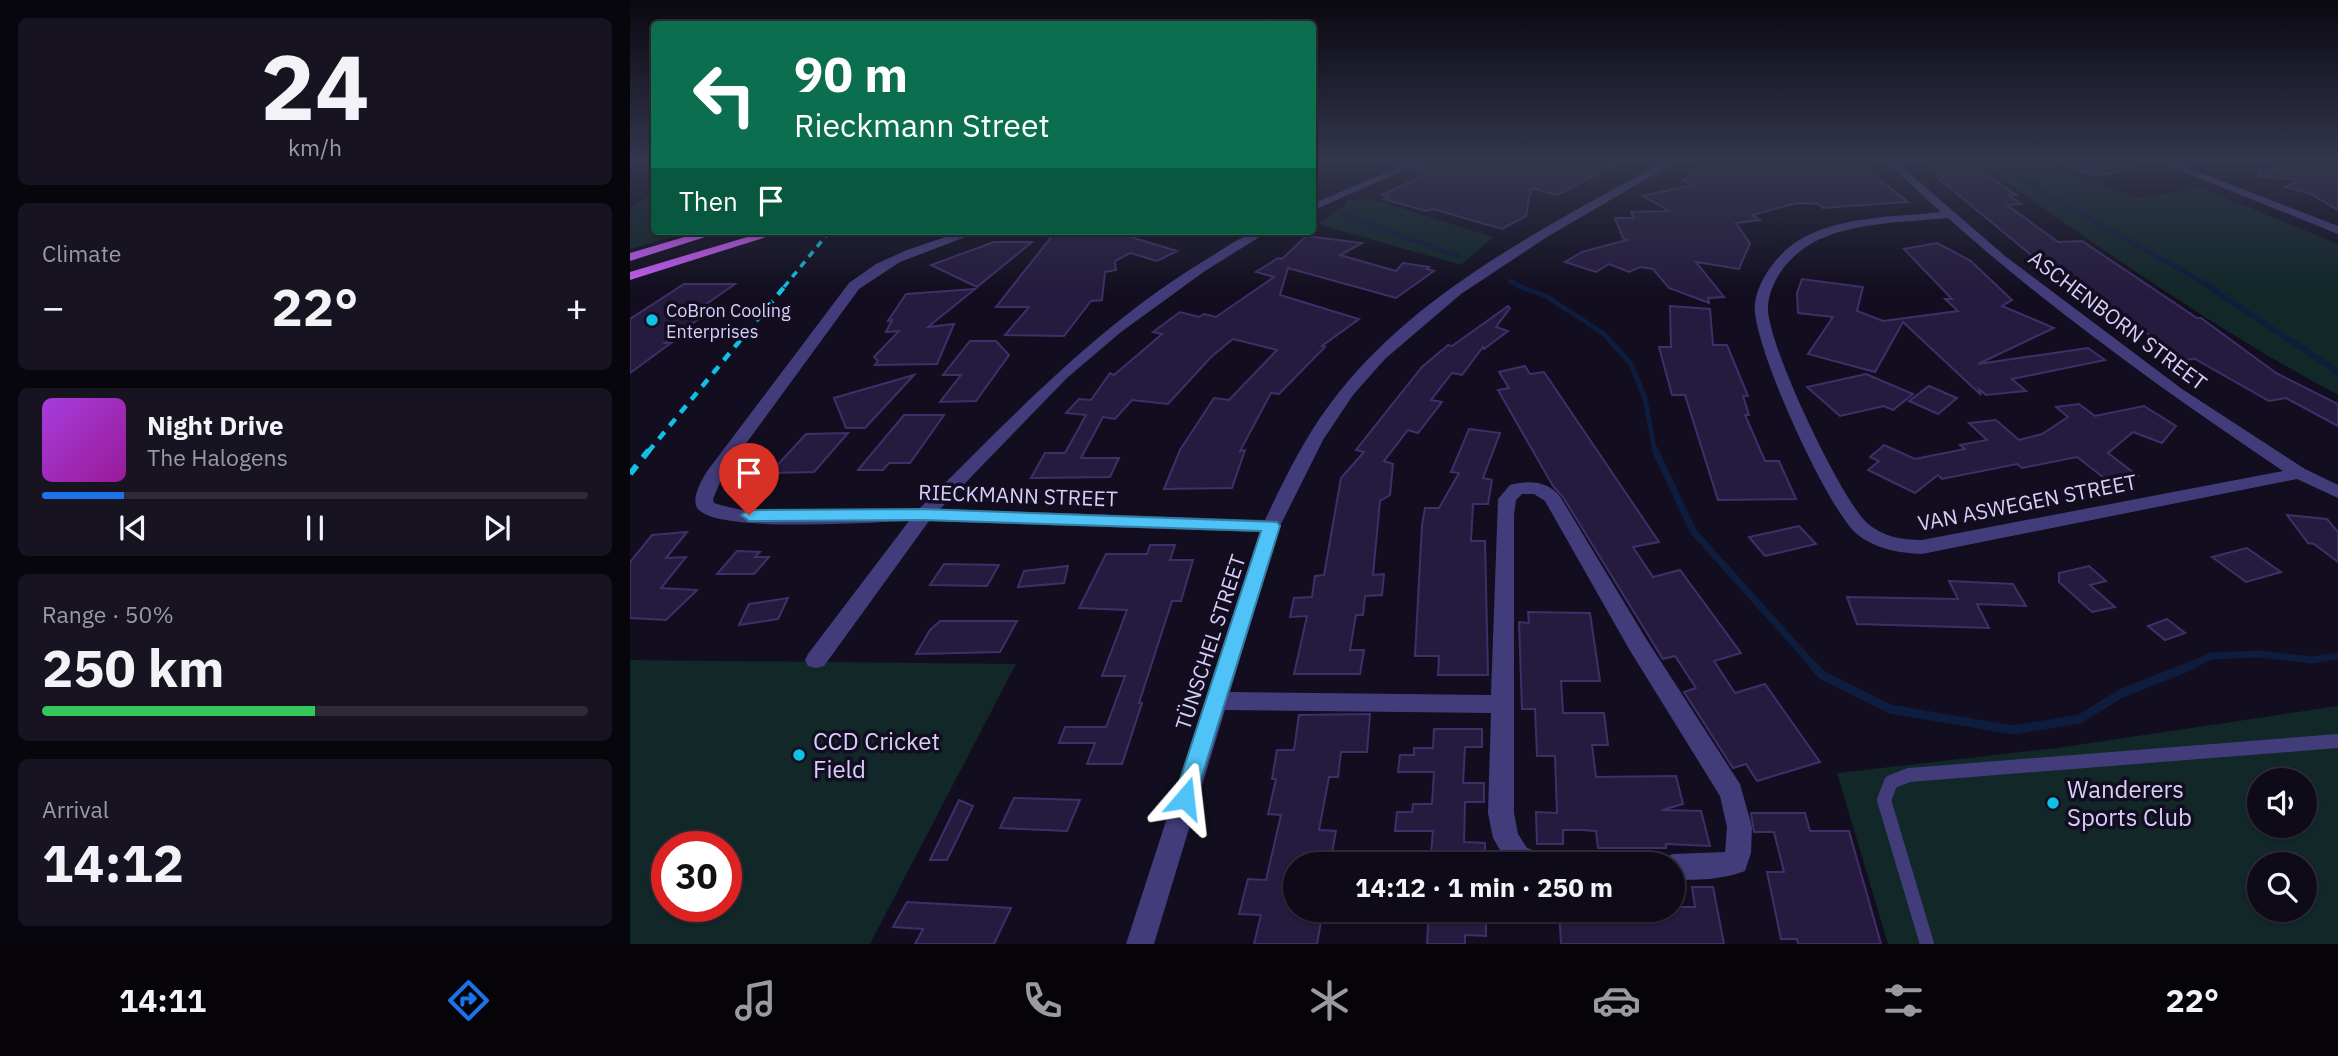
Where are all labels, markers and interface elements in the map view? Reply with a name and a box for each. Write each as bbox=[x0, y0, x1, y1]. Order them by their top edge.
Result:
text: 24 bbox=[260, 27, 370, 145]
text: 90 m bbox=[794, 42, 908, 105]
icon: left bbox=[679, 49, 770, 140]
text: Rieckmann Street bbox=[794, 104, 1050, 146]
text: km/h bbox=[288, 132, 342, 162]
icon: arrive bbox=[752, 182, 790, 220]
text: Then bbox=[679, 184, 738, 218]
text: Climate bbox=[42, 238, 121, 268]
street label: ASCHENBORN STREET bbox=[2023, 244, 2213, 396]
text: 22° bbox=[272, 273, 358, 340]
text: − bbox=[42, 282, 65, 331]
text: + bbox=[565, 282, 588, 331]
place label: CoBron Cooling Enterprises bbox=[666, 299, 791, 343]
marker: CoBron Cooling Enterprises bbox=[644, 312, 660, 328]
text: Night Drive bbox=[147, 408, 284, 442]
text: The Halogens bbox=[147, 442, 288, 472]
pin bbox=[719, 443, 779, 515]
icon: arrive bbox=[730, 454, 768, 492]
street label: VAN ASWEGEN STREET bbox=[1915, 467, 2139, 537]
street label: RIECKMANN STREET bbox=[918, 478, 1118, 512]
icon: previous bbox=[114, 509, 152, 547]
icon: pause bbox=[296, 509, 334, 547]
icon: next bbox=[478, 509, 516, 547]
street label: TÜNSCHEL STREET bbox=[1168, 551, 1252, 733]
text: Range · 50% bbox=[42, 599, 174, 629]
text: 250 km bbox=[42, 634, 224, 701]
place label: CCD Cricket Field bbox=[813, 725, 940, 785]
marker: CCD Cricket Field bbox=[791, 747, 807, 763]
position arrow bbox=[1148, 761, 1222, 835]
map controls bbox=[2247, 768, 2317, 922]
button: sound bbox=[2247, 768, 2317, 838]
place label: Wanderers Sports Club bbox=[2067, 773, 2192, 833]
text: Arrival bbox=[42, 794, 109, 824]
marker: Wanderers Sports Club bbox=[2045, 795, 2061, 811]
text: 14:12 bbox=[42, 829, 184, 896]
speed limit sign: 30 bbox=[651, 831, 742, 922]
button: search bbox=[2247, 852, 2317, 922]
text: 14:12 · 1 min · 250 m bbox=[1355, 870, 1613, 904]
icon: directions bbox=[444, 976, 493, 1025]
icon: music bbox=[731, 976, 780, 1025]
icon: phone bbox=[1018, 976, 1067, 1025]
icon: climate bbox=[1305, 976, 1354, 1025]
icon: car bbox=[1592, 976, 1641, 1025]
icon: filters bbox=[1879, 976, 1928, 1025]
text: 14:11 bbox=[119, 979, 206, 1021]
text: 22° bbox=[2166, 979, 2219, 1021]

